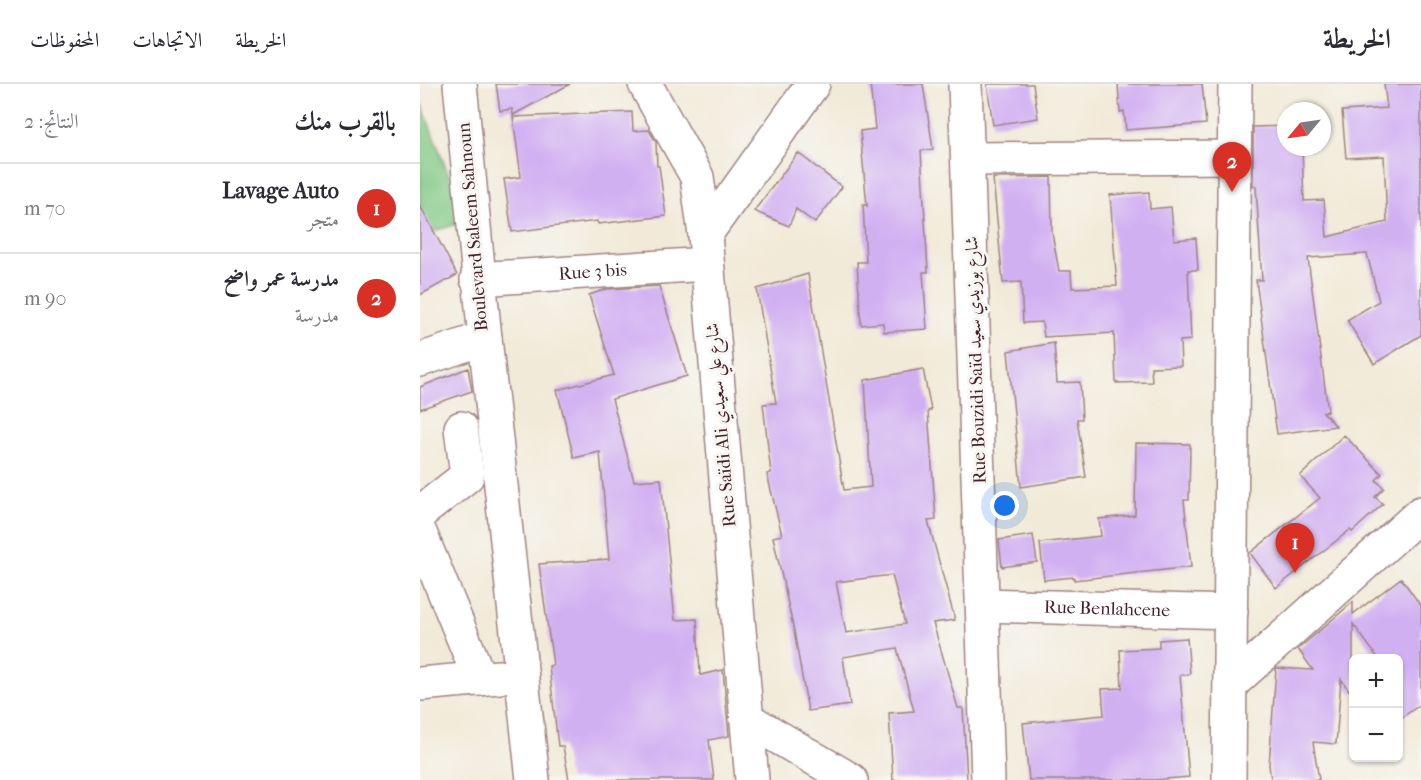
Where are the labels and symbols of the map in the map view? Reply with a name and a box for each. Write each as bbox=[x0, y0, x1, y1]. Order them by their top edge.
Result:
north arrow bbox=[1277, 102, 1331, 156]
street label: Boulevard Saleem Sahnoun bbox=[453, 121, 493, 332]
pin: 2 bbox=[1212, 142, 1252, 192]
street label: Rue Bouzidi Saïd شارع بوزيدي سعيد bbox=[961, 236, 995, 484]
street label: Rue 3 bis bbox=[558, 259, 628, 284]
street label: Rue Saïdi Ali شارع علي سعيدي bbox=[702, 322, 746, 528]
your location bbox=[990, 491, 1019, 520]
pin: 1 bbox=[1276, 524, 1314, 573]
street label: Rue Benlahcene bbox=[1044, 596, 1170, 621]

